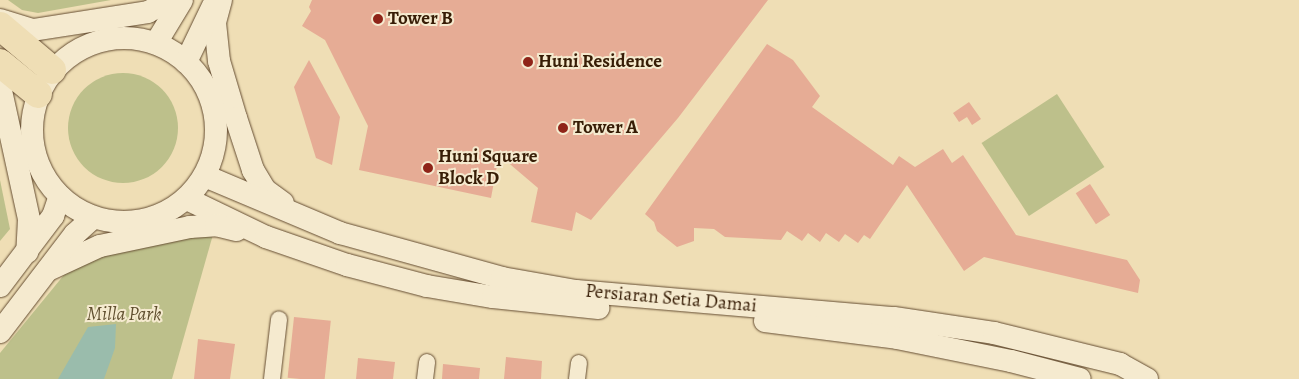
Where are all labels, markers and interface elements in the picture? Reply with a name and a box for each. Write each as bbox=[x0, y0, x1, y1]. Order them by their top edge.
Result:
place label: Tower B bbox=[388, 8, 453, 30]
marker: Tower B bbox=[372, 13, 384, 25]
place label: Huni Residence bbox=[538, 51, 662, 73]
marker: Huni Residence bbox=[522, 56, 534, 68]
place label: Tower A bbox=[573, 117, 638, 139]
marker: Tower A bbox=[557, 122, 569, 134]
place label: Huni Square Block D bbox=[438, 146, 538, 190]
marker: Huni Square Block D bbox=[422, 162, 434, 174]
street label: Persiaran Setia Damai bbox=[584, 280, 758, 318]
park label: Milla Park bbox=[87, 304, 161, 326]

